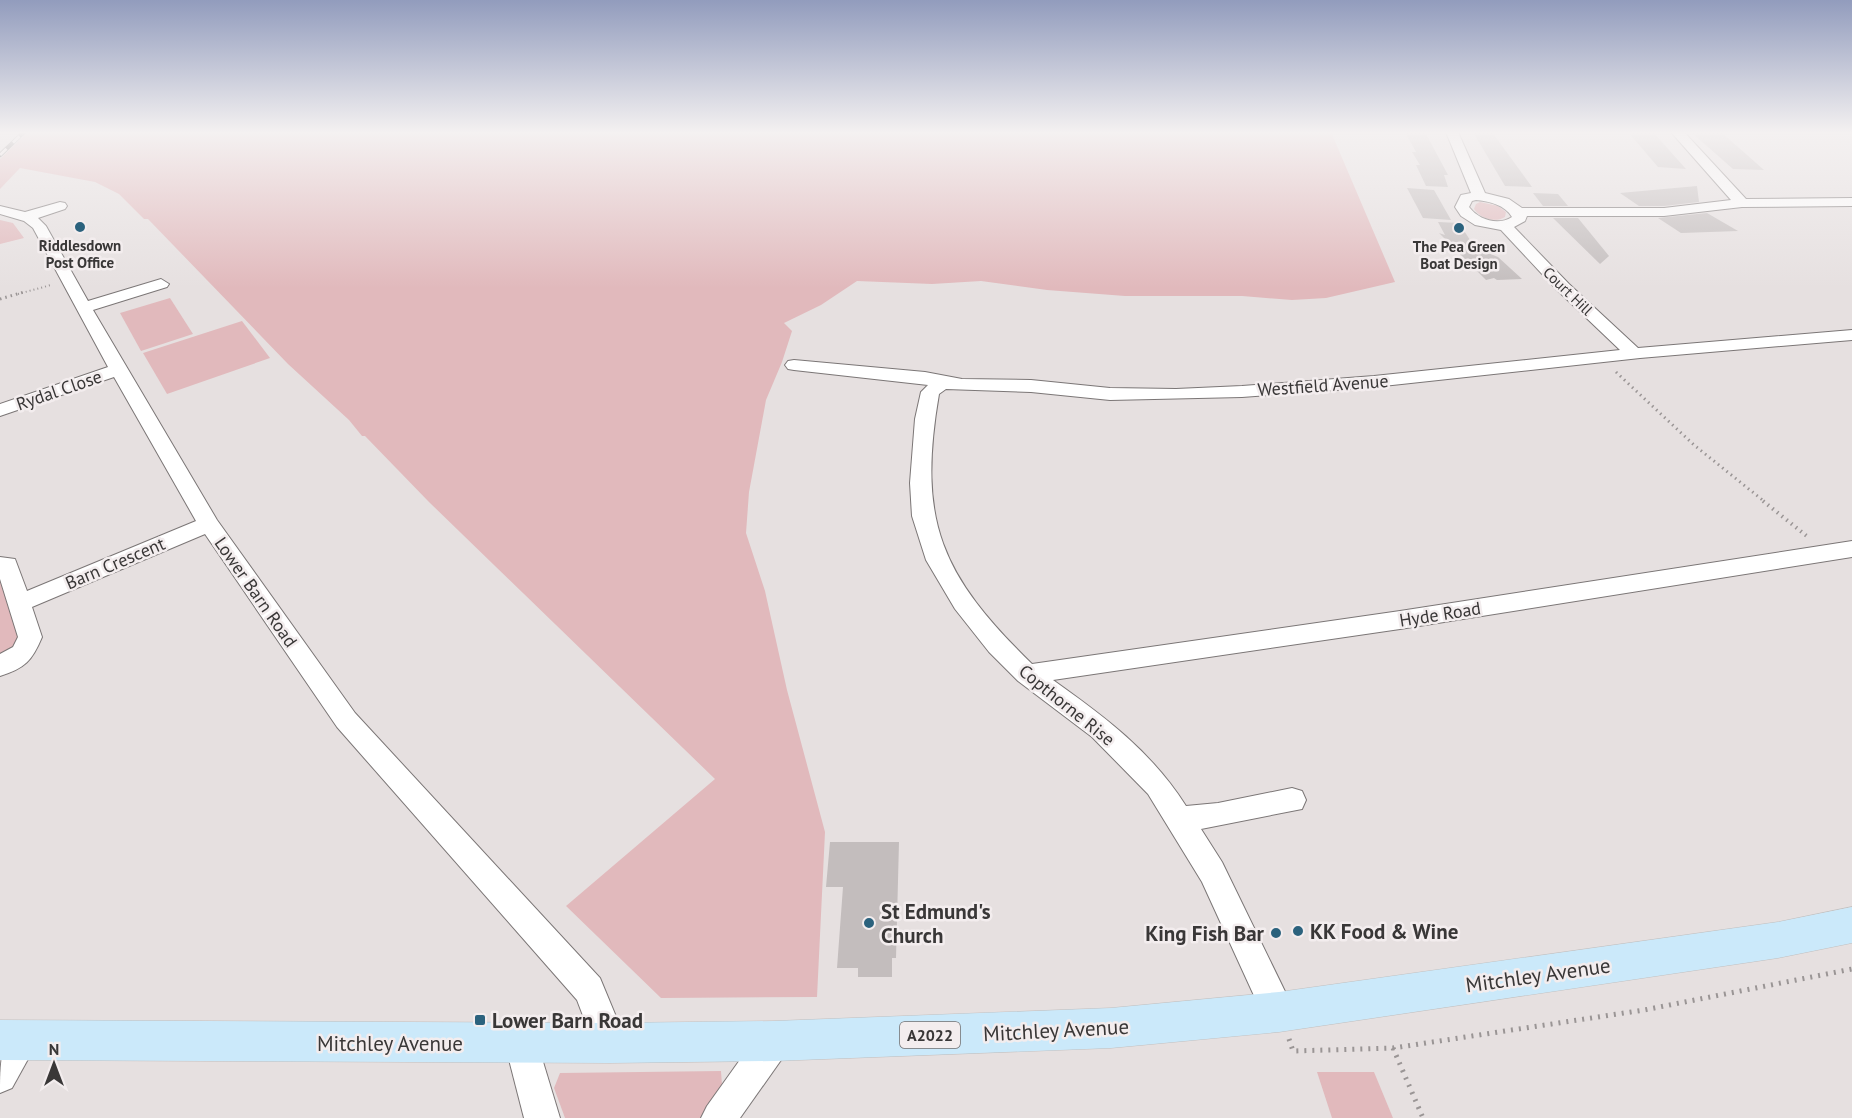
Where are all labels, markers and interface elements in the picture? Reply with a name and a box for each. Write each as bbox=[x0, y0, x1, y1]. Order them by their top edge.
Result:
marker: Riddlesdown Post Office bbox=[73, 220, 87, 234]
marker: The Pea Green Boat Design bbox=[1452, 221, 1466, 235]
place label: Riddlesdown Post Office bbox=[39, 236, 121, 272]
place label: The Pea Green Boat Design bbox=[1413, 237, 1505, 273]
street label: Court Hill bbox=[1539, 263, 1597, 320]
street label: Rydal Close bbox=[13, 365, 105, 415]
street label: Westfield Avenue bbox=[1257, 369, 1389, 401]
street label: Barn Crescent bbox=[62, 532, 168, 594]
street label: Lower Barn Road bbox=[210, 533, 302, 651]
street label: Hyde Road bbox=[1398, 596, 1482, 632]
street label: Copthorne Rise bbox=[1014, 659, 1120, 751]
place label: St Edmund's Church bbox=[881, 898, 991, 949]
marker: St Edmund's Church bbox=[862, 916, 876, 930]
place label: KK Food & Wine bbox=[1310, 918, 1458, 945]
place label: King Fish Bar bbox=[1145, 920, 1265, 947]
marker: KK Food & Wine bbox=[1291, 924, 1305, 938]
marker: King Fish Bar bbox=[1269, 926, 1283, 940]
street label: Mitchley Avenue bbox=[1464, 951, 1612, 999]
place label: Lower Barn Road bbox=[492, 1007, 643, 1034]
marker: Lower Barn Road bbox=[473, 1013, 487, 1027]
street label: Mitchley Avenue bbox=[982, 1013, 1130, 1047]
road number: A2022 bbox=[900, 1022, 960, 1048]
street label: Mitchley Avenue bbox=[317, 1030, 463, 1057]
north arrow bbox=[24, 1034, 84, 1094]
text: N bbox=[49, 1039, 59, 1059]

